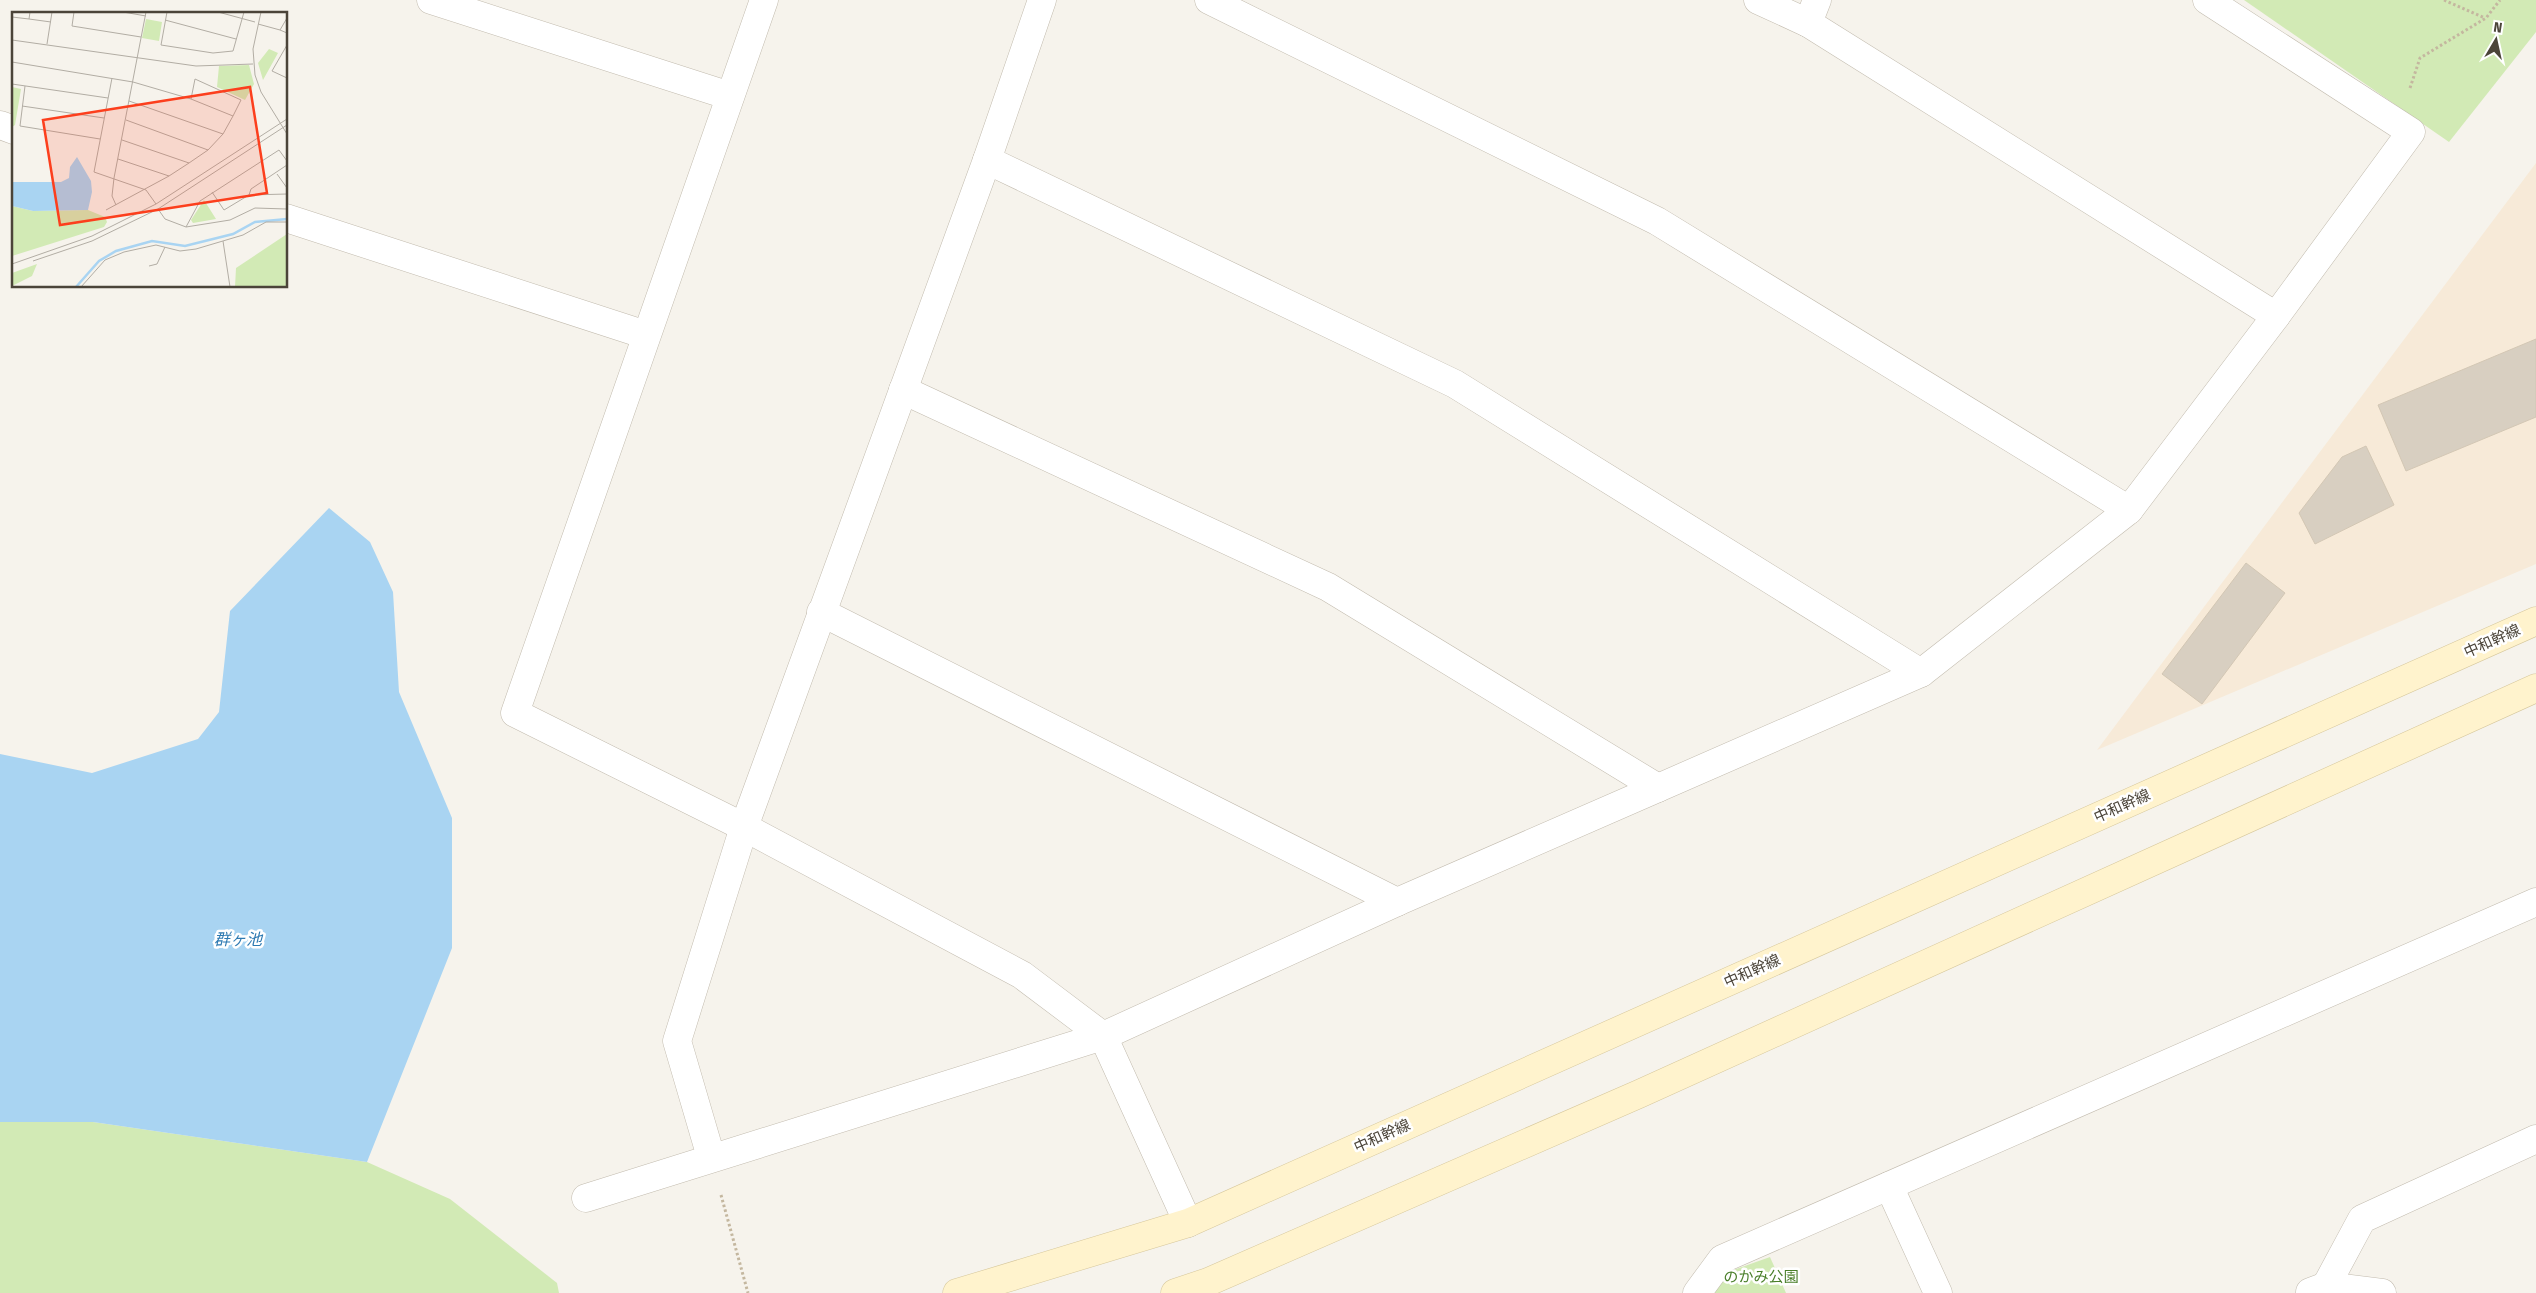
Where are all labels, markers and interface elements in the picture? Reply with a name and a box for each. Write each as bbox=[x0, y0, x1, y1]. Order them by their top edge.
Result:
inset map bbox=[12, 12, 288, 288]
north arrow bbox=[2471, 15, 2521, 65]
text: N bbox=[2492, 19, 2503, 37]
street label: 中和幹線 bbox=[2461, 621, 2523, 661]
street label: 中和幹線 bbox=[2091, 786, 2153, 826]
water label: 群ヶ池 bbox=[214, 930, 264, 949]
street label: 中和幹線 bbox=[1721, 951, 1783, 991]
street label: 中和幹線 bbox=[1351, 1116, 1413, 1156]
park label: のかみ公園 bbox=[1723, 1268, 1799, 1286]

